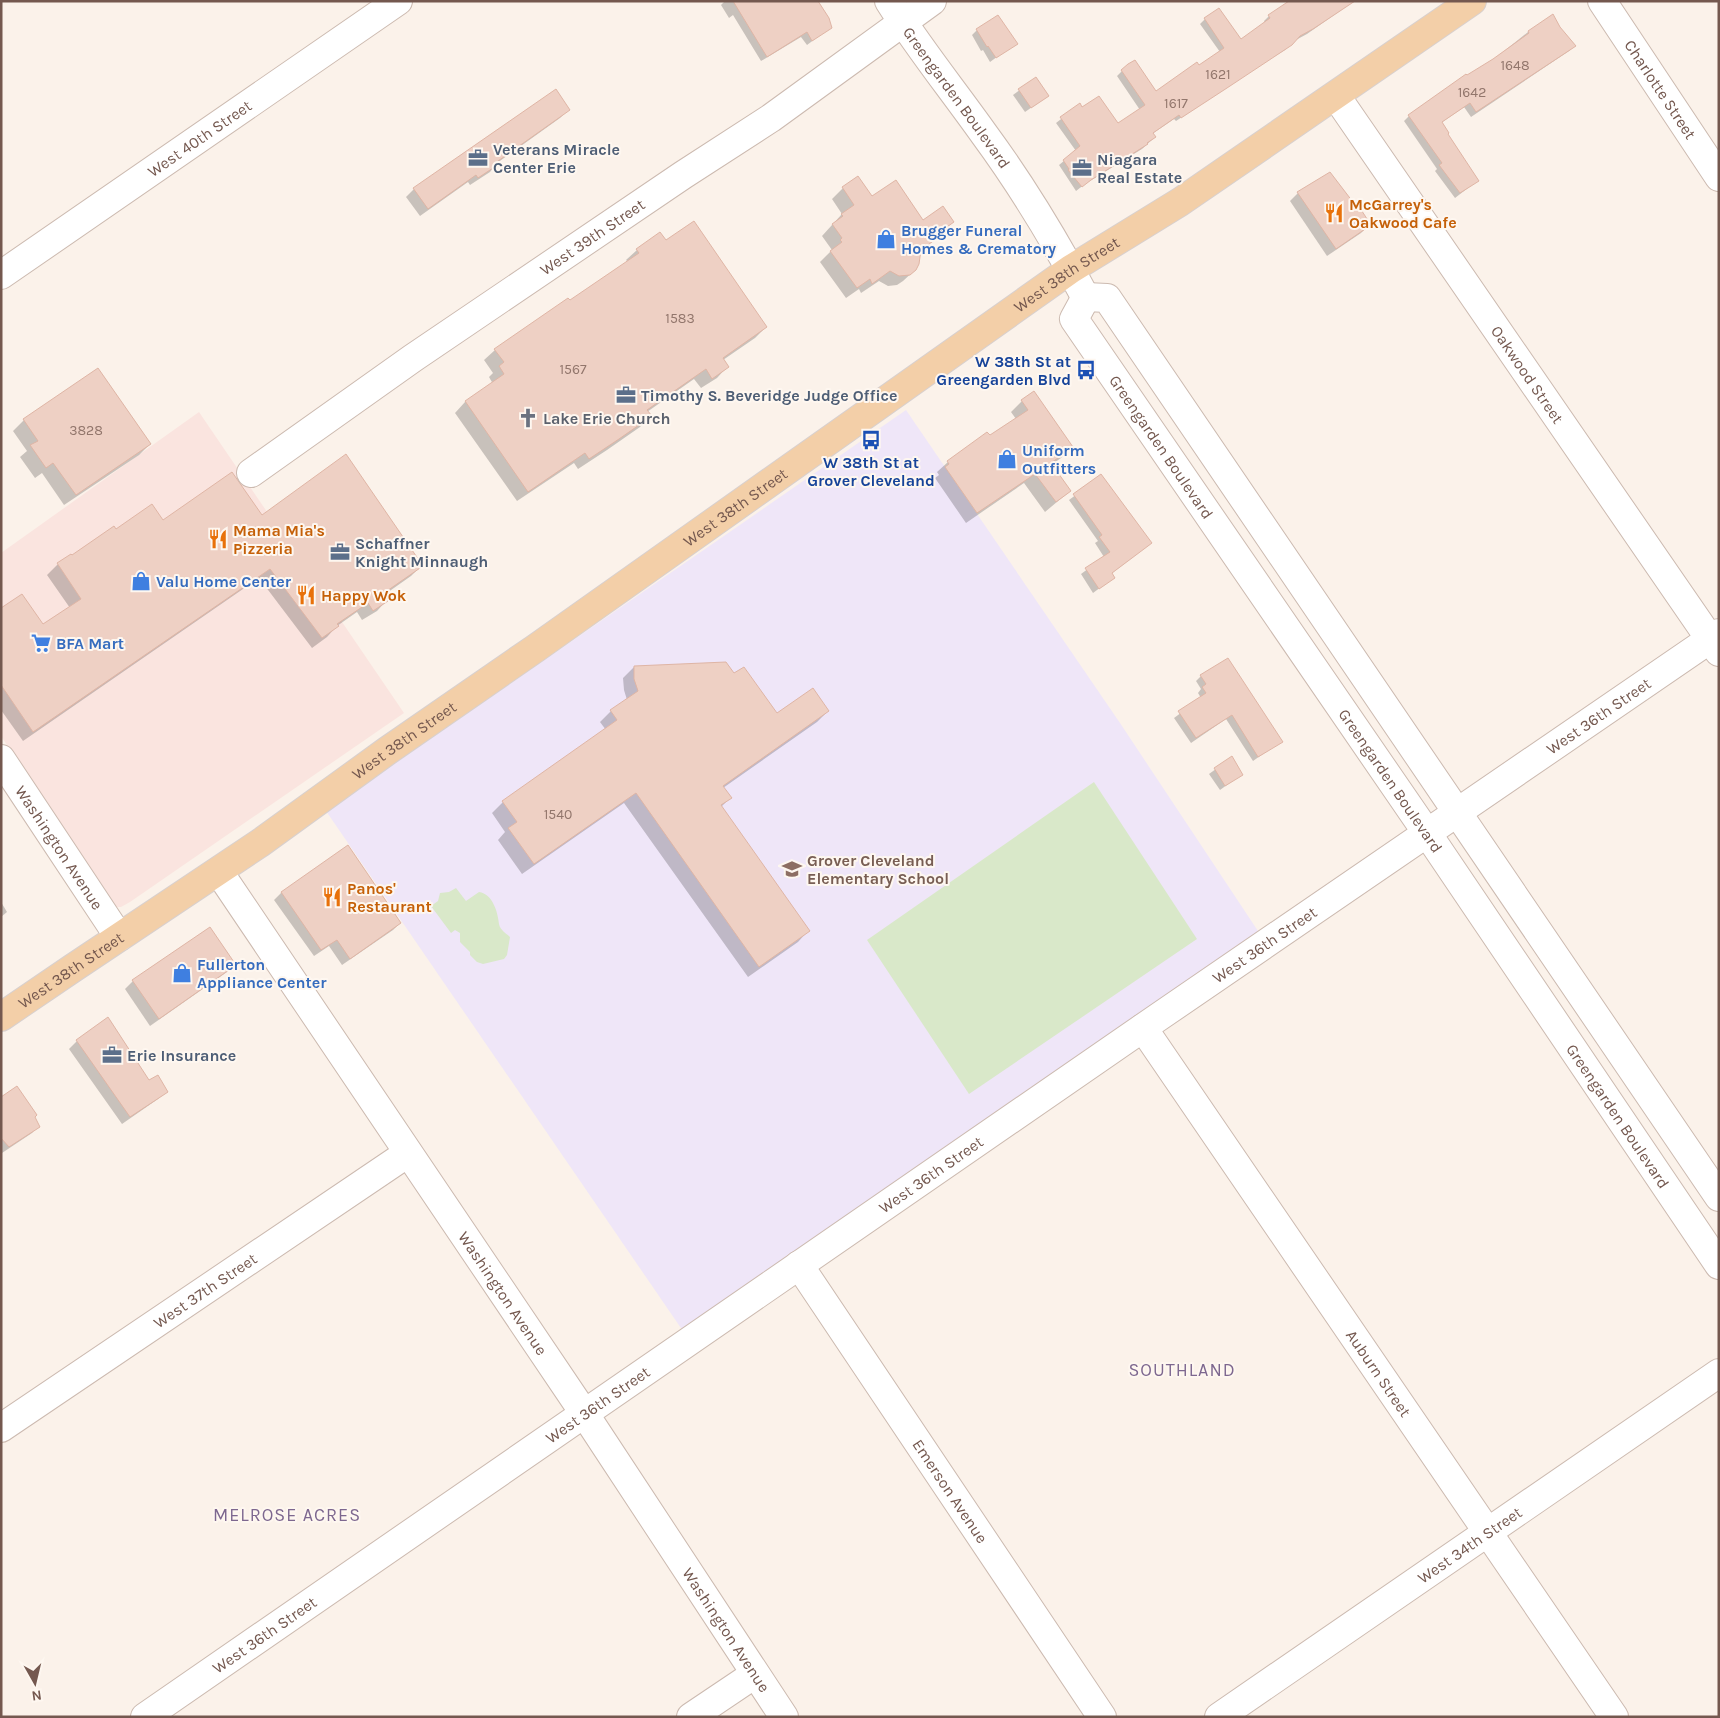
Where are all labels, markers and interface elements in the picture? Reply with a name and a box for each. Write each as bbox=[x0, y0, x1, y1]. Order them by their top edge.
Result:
street label: Greengarden Boulevard bbox=[899, 23, 1014, 172]
street label: Charlotte Street bbox=[1620, 36, 1700, 143]
house number: 1648 bbox=[1500, 57, 1530, 74]
house number: 1621 bbox=[1205, 66, 1231, 83]
house number: 1642 bbox=[1458, 84, 1486, 101]
house number: 1617 bbox=[1164, 95, 1188, 112]
street label: West 40th Street bbox=[144, 96, 255, 181]
place label: Veterans Miracle Center Erie bbox=[493, 140, 620, 177]
office icon: Veterans Miracle Center Erie bbox=[467, 147, 489, 169]
place label: Niagara Real Estate bbox=[1097, 150, 1182, 187]
office icon: Niagara Real Estate bbox=[1071, 157, 1093, 179]
street label: West 39th Street bbox=[536, 195, 648, 279]
place label: McGarrey's Oakwood Cafe bbox=[1349, 195, 1457, 232]
restaurant icon: McGarrey's Oakwood Cafe bbox=[1323, 202, 1345, 224]
place label: Brugger Funeral Homes & Crematory bbox=[901, 221, 1056, 258]
shop icon: Brugger Funeral Homes & Crematory bbox=[875, 228, 897, 250]
street label: West 38th Street bbox=[1010, 233, 1123, 317]
house number: 1583 bbox=[665, 310, 695, 327]
street label: Oakwood Street bbox=[1487, 322, 1568, 427]
place label: W 38th St at Greengarden Blvd bbox=[936, 352, 1071, 389]
bus stop icon: W 38th St at Greengarden Blvd bbox=[1075, 359, 1097, 381]
house number: 1567 bbox=[559, 361, 587, 378]
street label: Greengarden Boulevard bbox=[1105, 371, 1217, 523]
office icon: Timothy S. Beveridge Judge Office bbox=[615, 384, 637, 406]
place label: Timothy S. Beveridge Judge Office bbox=[641, 386, 898, 405]
church icon: Lake Erie Church bbox=[517, 407, 539, 429]
place label: Lake Erie Church bbox=[543, 409, 671, 428]
house number: 3828 bbox=[69, 422, 103, 439]
bus stop icon: W 38th St at Grover Cleveland bbox=[860, 429, 882, 451]
place label: Uniform Outfitters bbox=[1022, 441, 1096, 478]
shop icon: Uniform Outfitters bbox=[996, 448, 1018, 470]
place label: W 38th St at Grover Cleveland bbox=[807, 453, 935, 490]
street label: West 38th Street bbox=[680, 464, 791, 551]
place label: Mama Mia's Pizzeria bbox=[233, 521, 325, 558]
restaurant icon: Mama Mia's Pizzeria bbox=[207, 528, 229, 550]
place label: Schaffner Knight Minnaugh bbox=[355, 534, 488, 571]
office icon: Schaffner Knight Minnaugh bbox=[329, 541, 351, 563]
shop icon: Valu Home Center bbox=[130, 570, 152, 592]
place label: Valu Home Center bbox=[156, 572, 292, 591]
restaurant icon: Happy Wok bbox=[295, 584, 317, 606]
place label: Happy Wok bbox=[321, 586, 407, 605]
supermarket icon: BFA Mart bbox=[30, 632, 52, 654]
place label: BFA Mart bbox=[56, 634, 124, 653]
street label: West 36th Street bbox=[1543, 674, 1655, 758]
street label: West 38th Street bbox=[348, 697, 460, 783]
street label: Greengarden Boulevard bbox=[1335, 705, 1447, 856]
street label: Washington Avenue bbox=[11, 782, 107, 913]
house number: 1540 bbox=[544, 806, 572, 823]
place label: Grover Cleveland Elementary School bbox=[807, 851, 949, 888]
school or university icon: Grover Cleveland Elementary School bbox=[781, 858, 803, 880]
place label: Panos' Restaurant bbox=[347, 879, 432, 916]
restaurant icon: Panos' Restaurant bbox=[321, 886, 343, 908]
street label: West 36th Street bbox=[1209, 903, 1320, 987]
street label: West 38th Street bbox=[15, 928, 127, 1013]
place label: Fullerton Appliance Center bbox=[197, 955, 327, 992]
shop icon: Fullerton Appliance Center bbox=[171, 962, 193, 984]
street label: Greengarden Boulevard bbox=[1562, 1040, 1673, 1192]
office icon: Erie Insurance bbox=[101, 1044, 123, 1066]
place label: Erie Insurance bbox=[127, 1046, 236, 1065]
street label: West 36th Street bbox=[875, 1132, 987, 1217]
street label: Washington Avenue bbox=[454, 1228, 551, 1359]
street label: West 37th Street bbox=[150, 1249, 260, 1332]
street label: Auburn Street bbox=[1342, 1326, 1415, 1421]
district label: SOUTHLAND bbox=[1128, 1359, 1236, 1381]
street label: West 36th Street bbox=[542, 1362, 654, 1447]
street label: Emerson Avenue bbox=[908, 1436, 992, 1547]
street label: West 34th Street bbox=[1414, 1503, 1525, 1588]
district label: MELROSE ACRES bbox=[213, 1504, 361, 1526]
street label: Washington Avenue bbox=[678, 1564, 774, 1696]
street label: West 36th Street bbox=[209, 1592, 320, 1678]
north arrow bbox=[10, 1658, 60, 1708]
text: N bbox=[31, 1686, 43, 1704]

